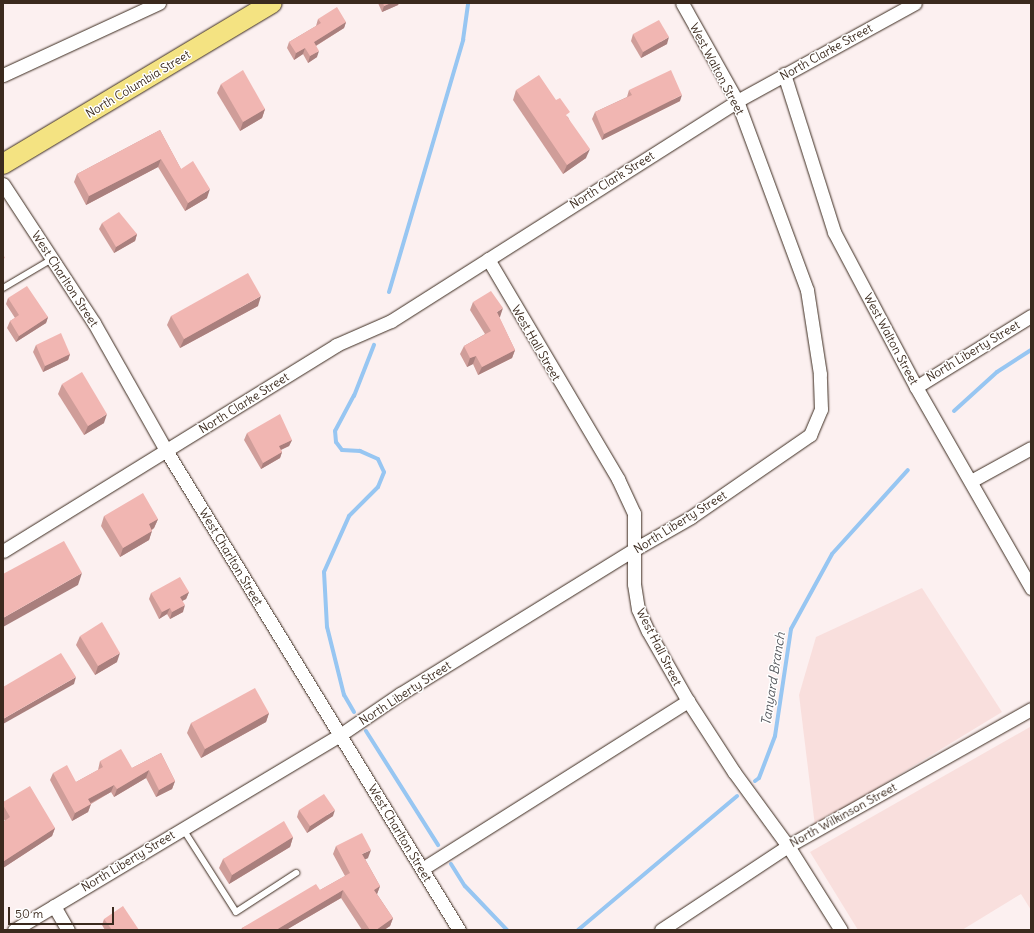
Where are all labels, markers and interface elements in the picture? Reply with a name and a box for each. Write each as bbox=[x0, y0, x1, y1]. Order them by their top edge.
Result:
street label: West Walton Street bbox=[687, 21, 747, 117]
street label: North Clarke Street bbox=[777, 21, 875, 83]
street label: North Columbia Street bbox=[83, 47, 193, 121]
street label: North Clark Street bbox=[567, 148, 657, 212]
street label: West Charlton Street bbox=[29, 228, 101, 330]
street label: West Walton Street bbox=[861, 291, 921, 387]
street label: West Hall Street bbox=[509, 303, 563, 383]
street label: North Liberty Street bbox=[924, 317, 1022, 385]
street label: North Clarke Street bbox=[196, 370, 292, 436]
street label: North Liberty Street bbox=[631, 488, 729, 556]
street label: West Charlton Street bbox=[196, 506, 266, 608]
street label: West Hall Street bbox=[633, 606, 685, 688]
water label: Tanyard Branch bbox=[759, 631, 789, 727]
street label: North Liberty Street bbox=[356, 658, 454, 728]
street label: North Wilkinson Street bbox=[787, 780, 899, 850]
street label: West Charlton Street bbox=[365, 782, 435, 884]
street label: North Liberty Street bbox=[79, 827, 177, 895]
scale bar bbox=[10, 899, 116, 925]
text: 50 m bbox=[15, 906, 43, 921]

